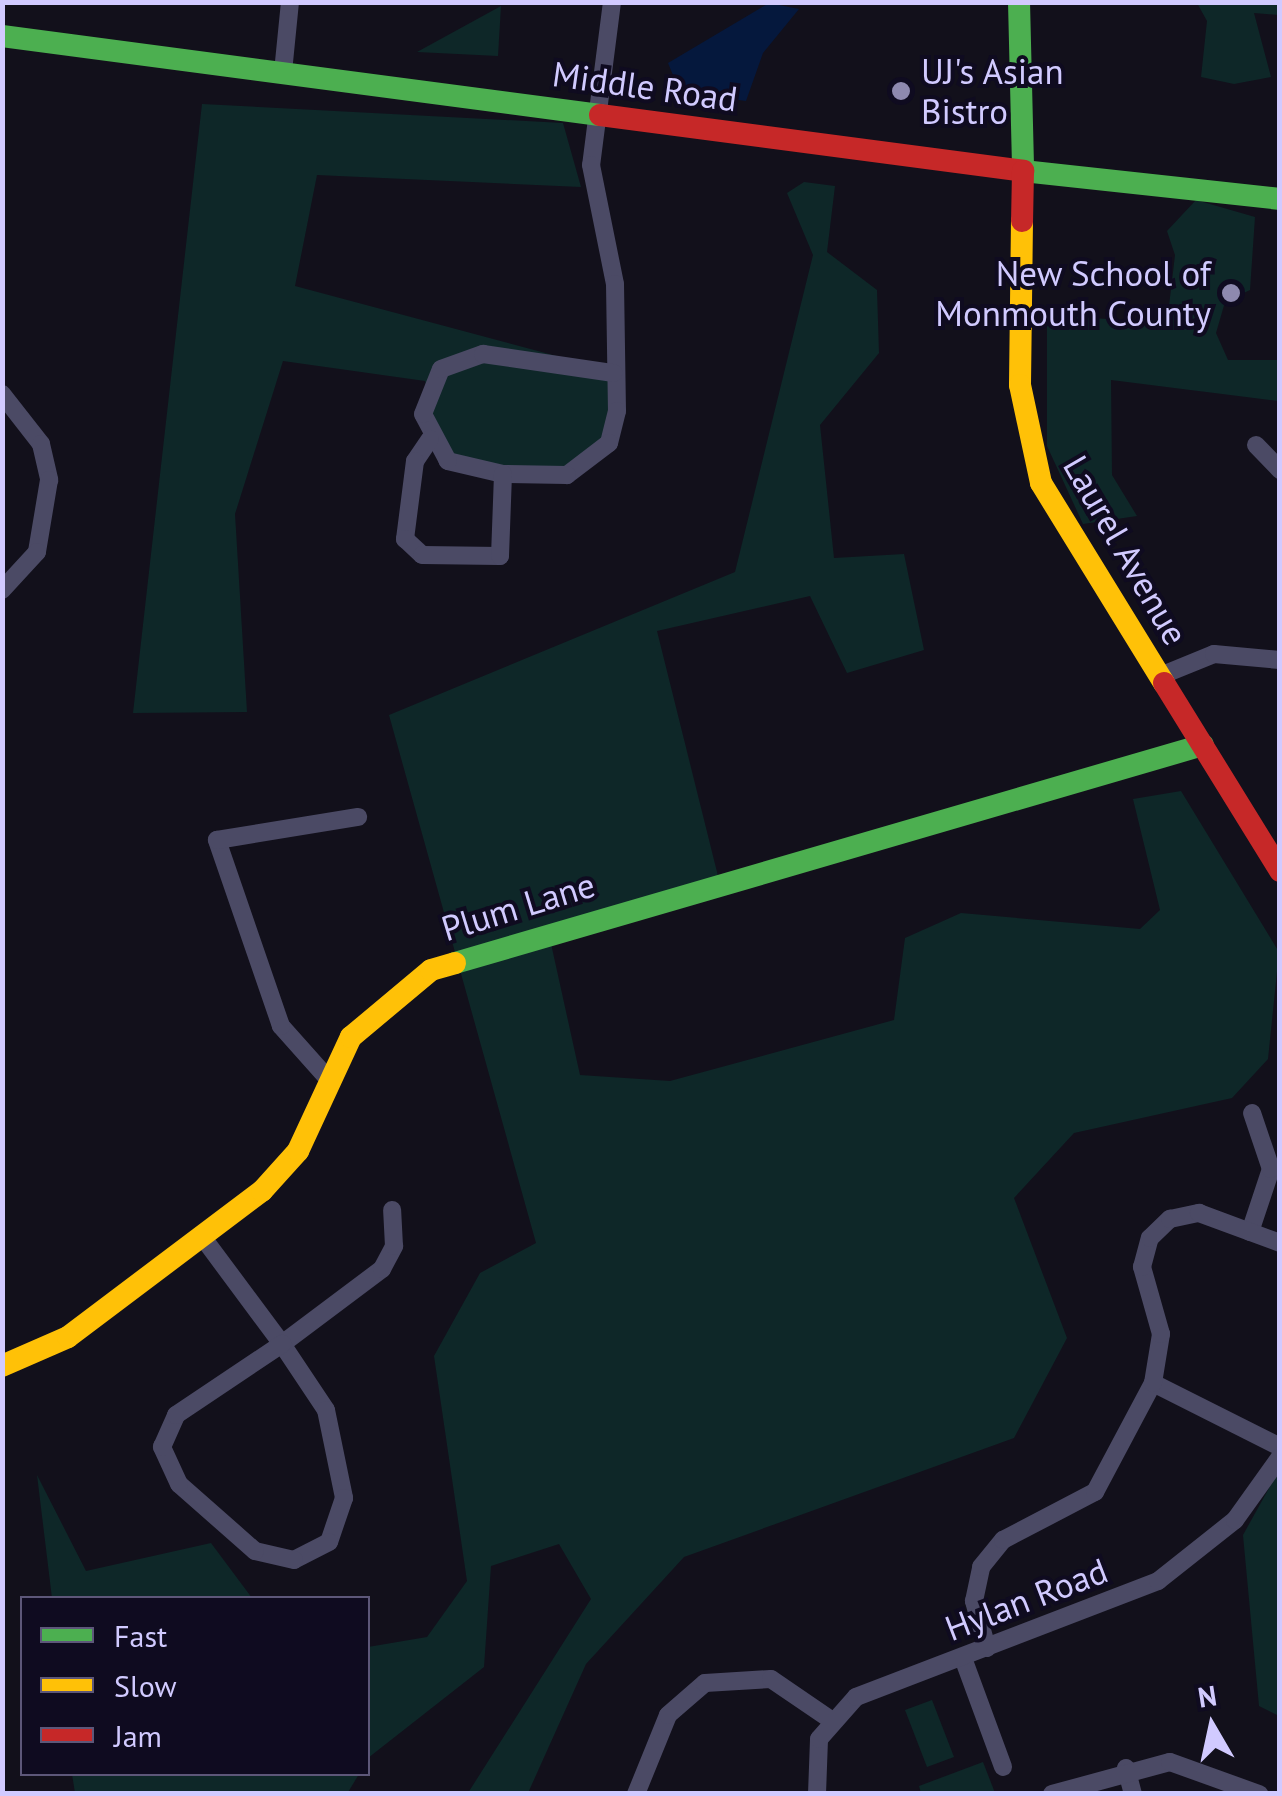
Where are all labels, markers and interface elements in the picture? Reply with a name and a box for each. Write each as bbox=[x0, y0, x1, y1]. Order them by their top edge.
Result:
place label: UJ's Asian Bistro bbox=[921, 50, 1065, 132]
street label: Middle Road bbox=[550, 52, 740, 120]
marker: UJ's Asian Bistro bbox=[890, 80, 912, 102]
place label: New School of Monmouth County bbox=[935, 252, 1211, 334]
marker: New School of Monmouth County bbox=[1220, 282, 1242, 304]
street label: Laurel Avenue bbox=[1055, 448, 1197, 652]
street label: Plum Lane bbox=[436, 863, 600, 949]
street label: Hylan Road bbox=[939, 1549, 1113, 1649]
legend bbox=[20, 1596, 370, 1776]
text: Fast bbox=[114, 1616, 167, 1655]
text: Slow bbox=[114, 1666, 177, 1705]
north arrow bbox=[1162, 1676, 1262, 1776]
text: N bbox=[1195, 1676, 1219, 1716]
text: Jam bbox=[114, 1716, 162, 1755]

